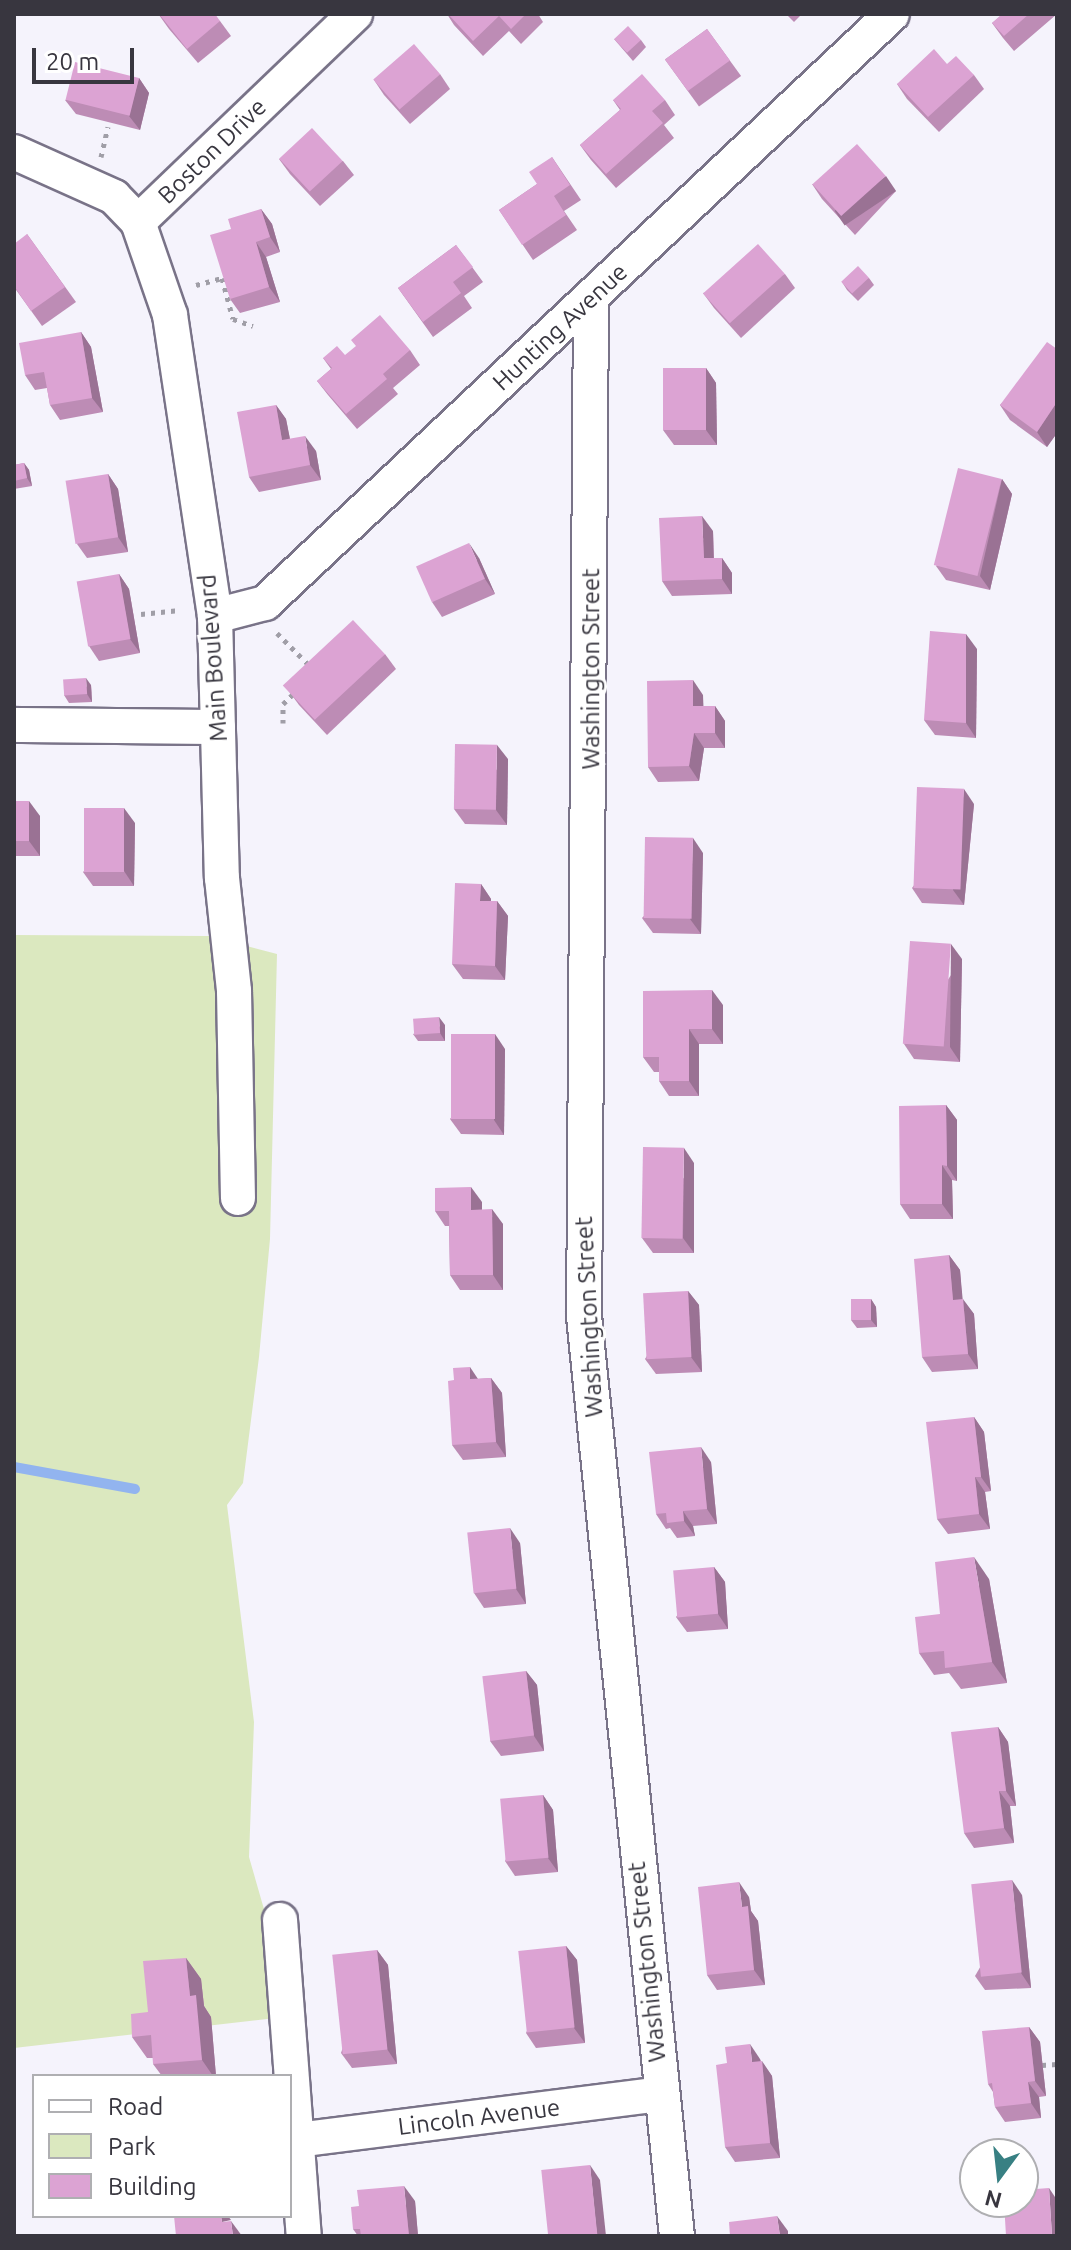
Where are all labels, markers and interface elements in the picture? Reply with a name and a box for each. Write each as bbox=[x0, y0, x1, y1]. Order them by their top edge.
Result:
scale bar bbox=[36, 32, 138, 82]
text: 20 m bbox=[46, 48, 99, 75]
street label: Boston Drive bbox=[152, 92, 272, 210]
street label: Hunting Avenue bbox=[487, 257, 633, 397]
street label: Washington Street bbox=[577, 568, 605, 770]
street label: Main Boulevard bbox=[193, 573, 233, 743]
street label: Washington Street bbox=[569, 1216, 609, 1418]
street label: Washington Street bbox=[622, 1860, 672, 2064]
legend bbox=[32, 2074, 292, 2218]
text: Road bbox=[108, 2093, 163, 2120]
street label: Lincoln Avenue bbox=[396, 2093, 562, 2141]
text: Park bbox=[108, 2133, 156, 2160]
north arrow bbox=[959, 2138, 1039, 2218]
text: Building bbox=[108, 2173, 196, 2200]
text: N bbox=[982, 2186, 1004, 2214]

